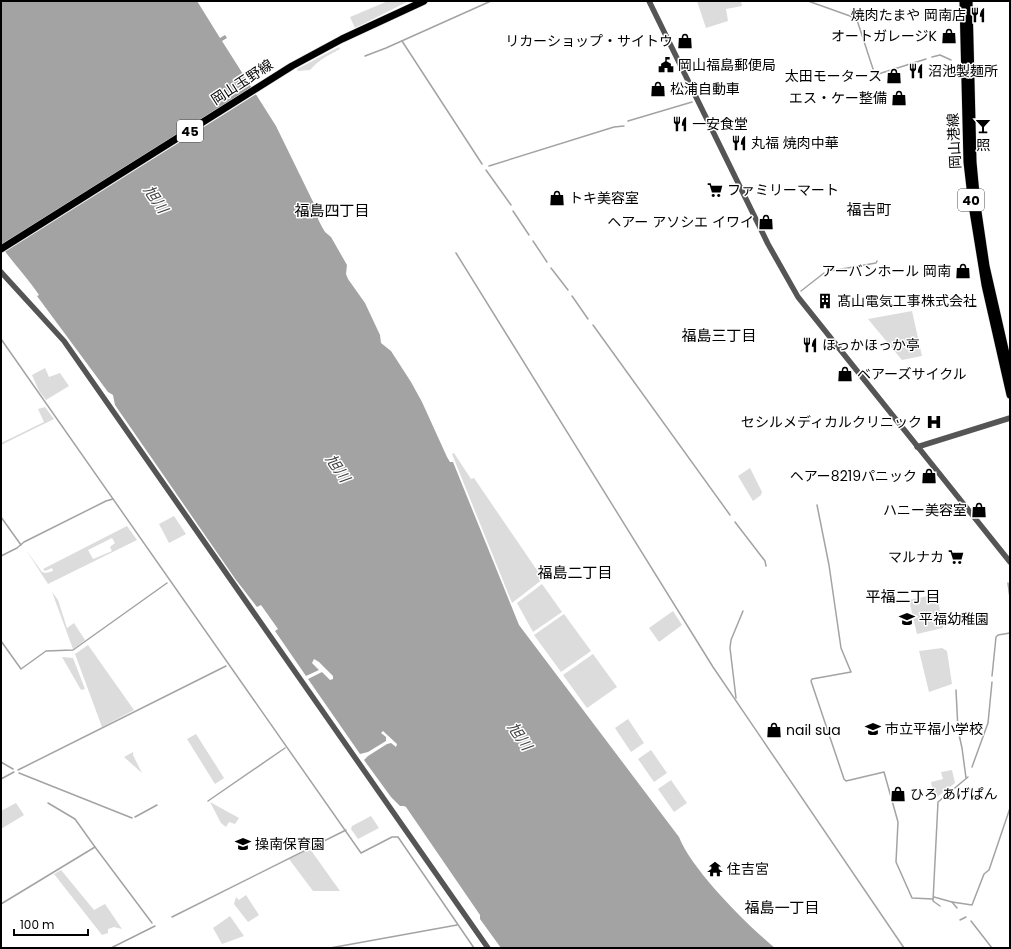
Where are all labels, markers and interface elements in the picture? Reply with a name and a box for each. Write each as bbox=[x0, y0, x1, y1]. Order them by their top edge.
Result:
place label: 焼肉たまや 岡南店 bbox=[851, 5, 966, 25]
restaurant icon: 焼肉たまや 岡南店 bbox=[969, 6, 987, 24]
place label: オートガレージK bbox=[831, 26, 938, 46]
shop icon: オートガレージK bbox=[940, 27, 958, 45]
place label: リカーショップ・サイトウ bbox=[505, 31, 673, 51]
shop icon: リカーショップ・サイトウ bbox=[676, 32, 694, 50]
street label: 岡山玉野線 bbox=[207, 55, 277, 109]
place label: 岡山福島郵便局 bbox=[678, 55, 776, 75]
public building icon: 岡山福島郵便局 bbox=[657, 56, 675, 74]
place label: 沼池製麺所 bbox=[928, 61, 998, 81]
restaurant icon: 沼池製麺所 bbox=[907, 62, 925, 80]
place label: 太田モータース bbox=[785, 66, 882, 86]
shop icon: 太田モータース bbox=[885, 67, 903, 85]
place label: 松浦自動車 bbox=[670, 79, 740, 99]
shop icon: 松浦自動車 bbox=[649, 80, 667, 98]
place label: エス・ケー整備 bbox=[789, 88, 887, 108]
shop icon: エス・ケー整備 bbox=[890, 89, 908, 107]
street label: 岡山港線 bbox=[943, 113, 965, 169]
place label: 一安食堂 bbox=[692, 114, 748, 134]
restaurant icon: 一安食堂 bbox=[671, 115, 689, 133]
bar icon: 照 bbox=[974, 117, 992, 135]
road number: 45 bbox=[177, 120, 203, 142]
place label: 丸福 焼肉中華 bbox=[751, 133, 839, 153]
restaurant icon: 丸福 焼肉中華 bbox=[730, 134, 748, 152]
place label: 照 bbox=[976, 135, 990, 155]
place label: ファミリーマート bbox=[727, 180, 839, 200]
water label: 旭川 bbox=[139, 181, 174, 219]
supermarket icon: ファミリーマート bbox=[706, 181, 724, 199]
place label: トキ美容室 bbox=[569, 188, 639, 208]
shop icon: トキ美容室 bbox=[548, 189, 566, 207]
road number: 40 bbox=[958, 189, 984, 211]
district label: 福吉町 bbox=[846, 199, 892, 220]
district label: 福島四丁目 bbox=[294, 200, 370, 221]
place label: ヘアー アソシエ イワイ bbox=[607, 212, 754, 232]
shop icon: ヘアー アソシエ イワイ bbox=[757, 213, 775, 231]
place label: アーバンホール 岡南 bbox=[822, 261, 951, 281]
shop icon: アーバンホール 岡南 bbox=[954, 262, 972, 280]
place label: 髙山電気工事株式会社 bbox=[837, 291, 977, 311]
building icon: 髙山電気工事株式会社 bbox=[816, 292, 834, 310]
district label: 福島三丁目 bbox=[681, 325, 757, 346]
place label: ほっかほっか亭 bbox=[822, 335, 920, 355]
restaurant icon: ほっかほっか亭 bbox=[801, 336, 819, 354]
place label: ベアーズサイクル bbox=[857, 364, 967, 384]
shop icon: ベアーズサイクル bbox=[836, 365, 854, 383]
place label: セシルメディカルクリニック bbox=[741, 412, 922, 432]
hospital icon: セシルメディカルクリニック bbox=[925, 413, 943, 431]
water label: 旭川 bbox=[321, 450, 356, 488]
place label: ヘアー8219パニック bbox=[790, 466, 917, 486]
shop icon: ヘアー8219パニック bbox=[920, 467, 938, 485]
place label: ハニー美容室 bbox=[883, 500, 967, 520]
shop icon: ハニー美容室 bbox=[970, 501, 988, 519]
place label: マルナカ bbox=[888, 547, 944, 567]
supermarket icon: マルナカ bbox=[947, 548, 965, 566]
district label: 福島二丁目 bbox=[537, 562, 613, 583]
district label: 平福二丁目 bbox=[865, 586, 941, 607]
place label: 平福幼稚園 bbox=[919, 609, 989, 629]
school or university icon: 平福幼稚園 bbox=[898, 610, 916, 628]
water label: 旭川 bbox=[503, 718, 538, 756]
place label: 市立平福小学校 bbox=[885, 719, 983, 739]
place label: nail sua bbox=[786, 720, 841, 740]
school or university icon: 市立平福小学校 bbox=[864, 720, 882, 738]
shop icon: nail sua bbox=[765, 721, 783, 739]
place label: ひろ あげぱん bbox=[910, 784, 998, 804]
shop icon: ひろ あげぱん bbox=[889, 785, 907, 803]
place label: 操南保育園 bbox=[255, 834, 325, 854]
school or university icon: 操南保育園 bbox=[234, 835, 252, 853]
place label: 住吉宮 bbox=[727, 859, 769, 879]
temple icon: 住吉宮 bbox=[706, 860, 724, 878]
district label: 福島一丁目 bbox=[744, 897, 820, 918]
scale bar bbox=[14, 911, 88, 937]
text: 100 m bbox=[20, 916, 54, 933]

